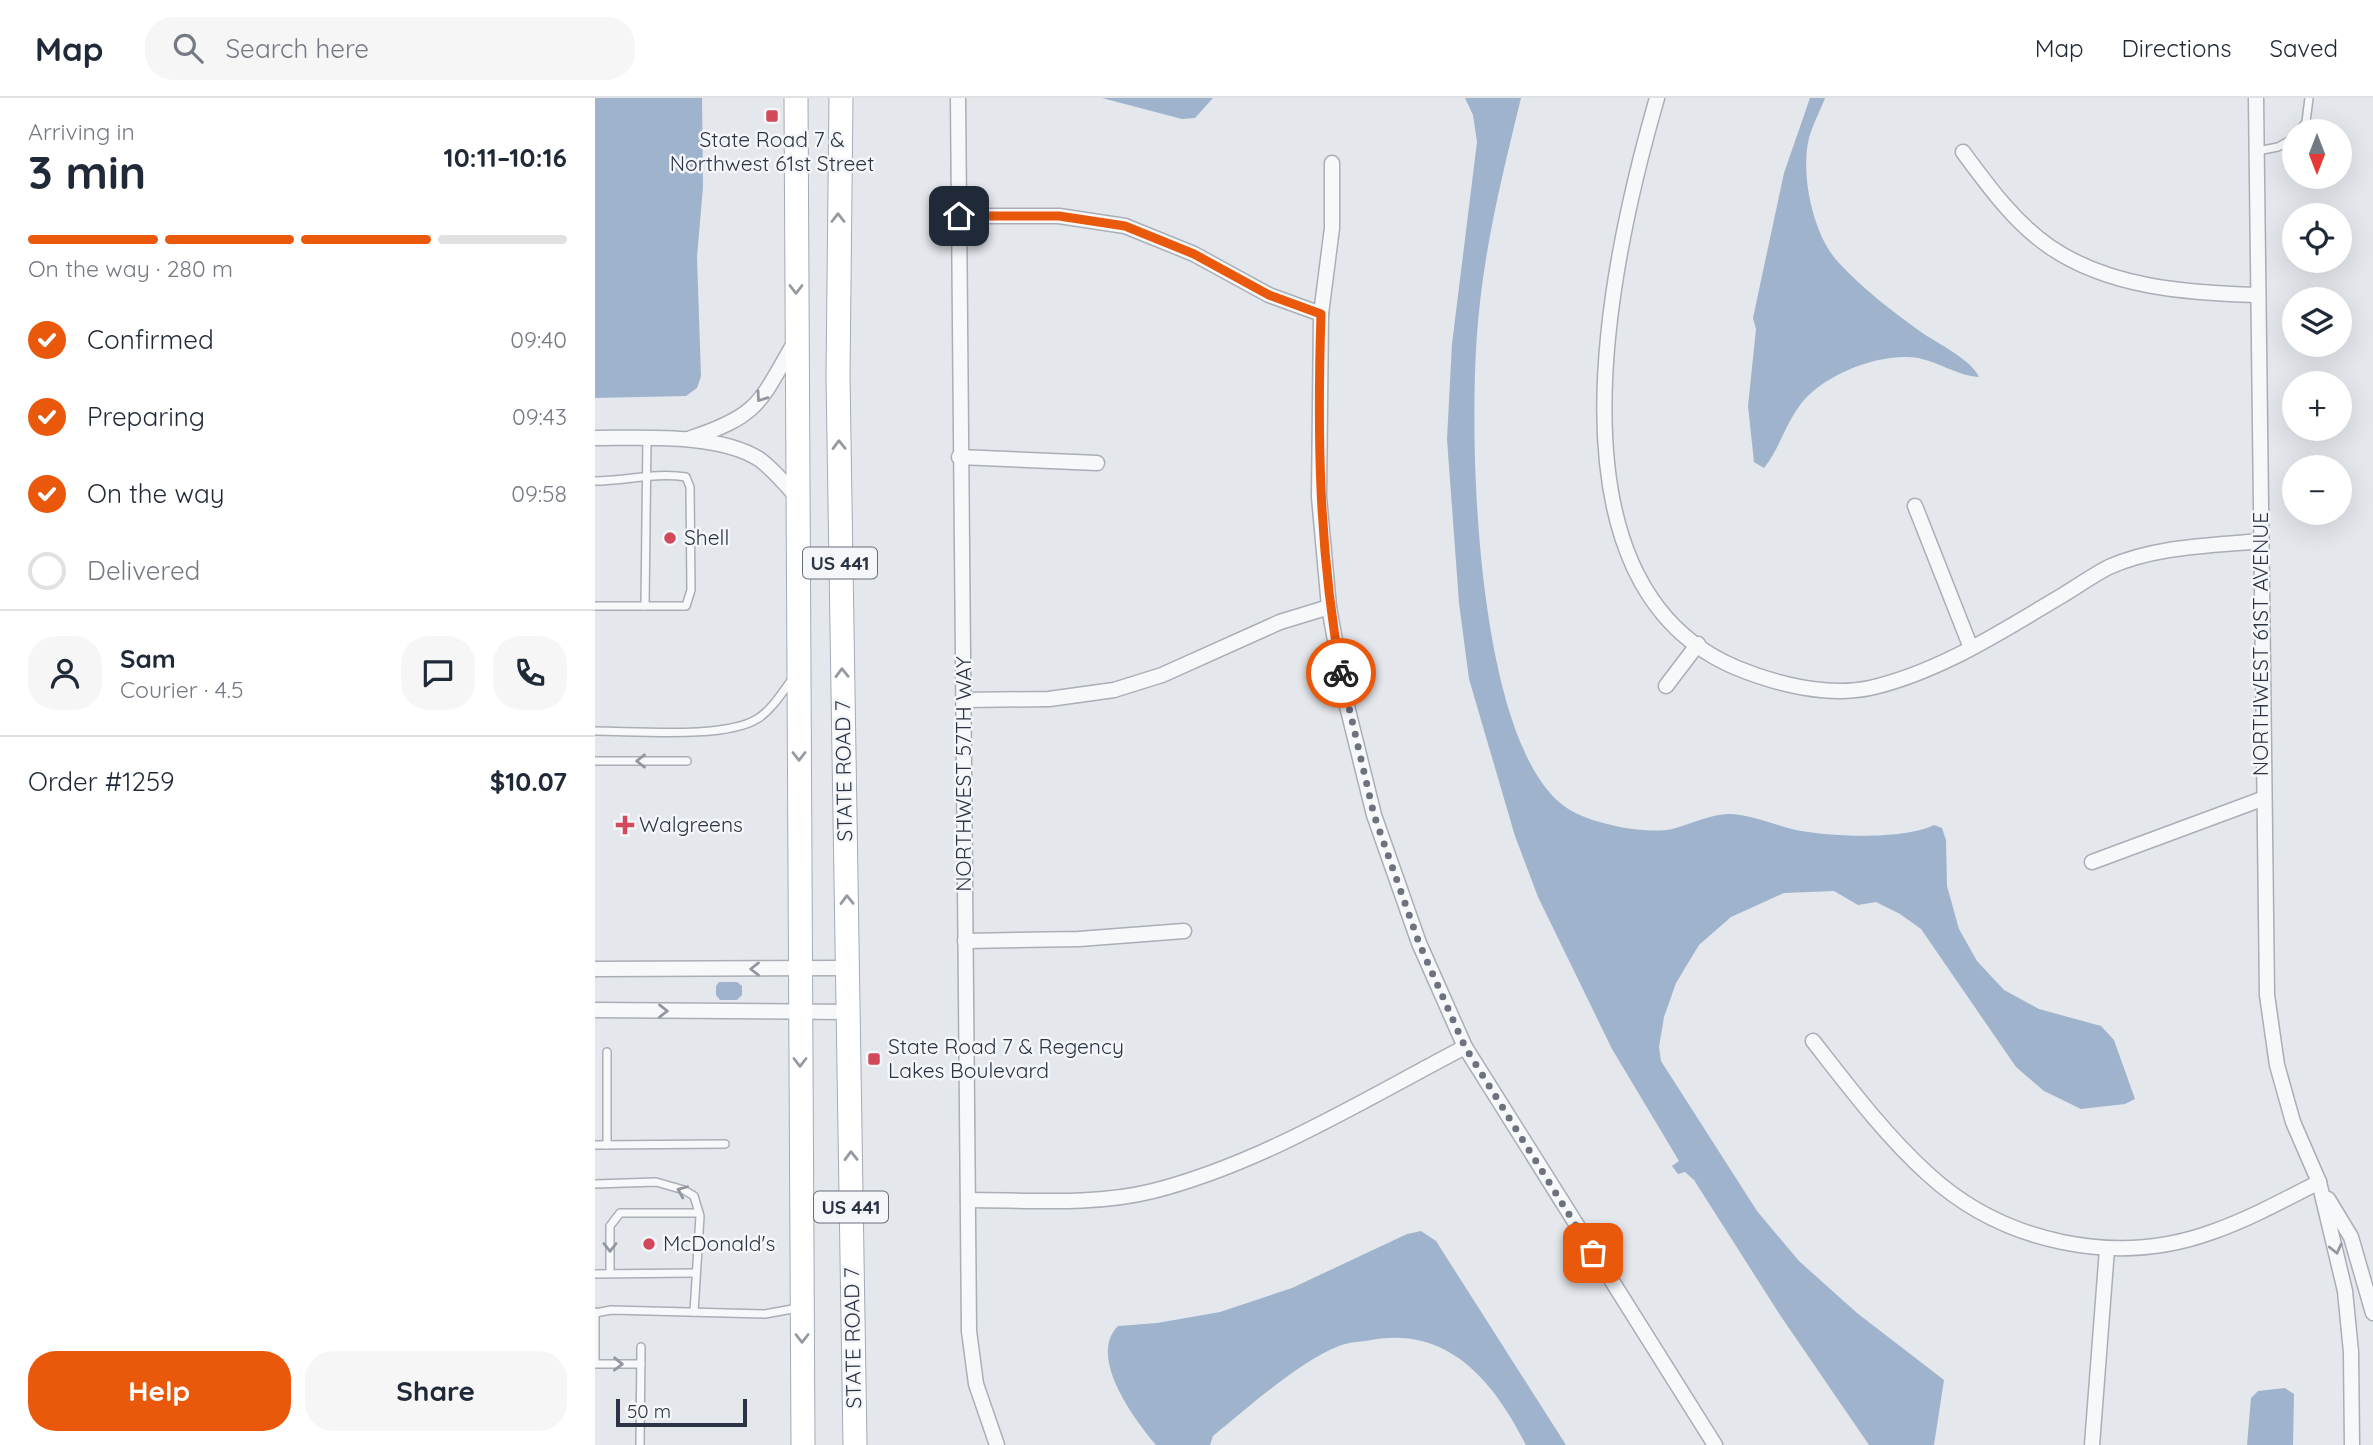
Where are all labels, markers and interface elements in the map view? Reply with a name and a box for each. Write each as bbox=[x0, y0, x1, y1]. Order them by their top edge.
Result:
search box bbox=[145, 17, 635, 80]
text: Map bbox=[35, 28, 103, 69]
icon: search bbox=[169, 29, 207, 67]
text: Search here bbox=[225, 32, 369, 65]
text: Map bbox=[2035, 33, 2084, 63]
text: Directions bbox=[2122, 33, 2232, 63]
text: Saved bbox=[2270, 33, 2338, 63]
marker: State Road 7 & Northwest 61st Street bbox=[764, 108, 780, 124]
text: Arriving in bbox=[28, 117, 135, 146]
north arrow bbox=[2282, 119, 2352, 189]
map controls bbox=[2282, 119, 2352, 525]
place label: State Road 7 & Northwest 61st Street bbox=[670, 126, 874, 176]
text: 10:11–10:16 bbox=[444, 141, 567, 174]
text: 3 min bbox=[28, 143, 146, 201]
pin bbox=[929, 186, 989, 246]
icon: home bbox=[940, 197, 978, 235]
button: locate bbox=[2282, 203, 2352, 273]
one-way arrow bbox=[830, 212, 846, 223]
text: On the way · 280 m bbox=[28, 254, 233, 283]
one-way arrow bbox=[788, 284, 804, 294]
button: layers bbox=[2282, 287, 2352, 357]
icon: check bbox=[28, 321, 66, 359]
text: Confirmed bbox=[87, 323, 214, 356]
text: 09:40 bbox=[510, 325, 567, 354]
button: + bbox=[2282, 371, 2352, 441]
one-way arrow bbox=[757, 389, 769, 402]
icon: check bbox=[28, 398, 66, 436]
text: Preparing bbox=[87, 400, 205, 433]
text: 09:43 bbox=[512, 402, 567, 431]
one-way arrow bbox=[831, 440, 847, 450]
button: − bbox=[2282, 455, 2352, 525]
icon: check bbox=[28, 475, 66, 513]
text: On the way bbox=[87, 477, 225, 510]
text: 09:58 bbox=[511, 479, 567, 508]
street label: NORTHWEST 61ST AVENUE bbox=[2247, 512, 2273, 776]
place label: Shell bbox=[684, 524, 729, 550]
marker: Shell bbox=[662, 530, 678, 546]
road number: US 441 bbox=[803, 548, 877, 578]
text: Delivered bbox=[87, 554, 200, 587]
button: person bbox=[28, 636, 102, 710]
button: chat bbox=[401, 636, 475, 710]
button: phone bbox=[493, 636, 567, 710]
courier bbox=[1306, 638, 1376, 708]
text: Sam bbox=[120, 642, 176, 675]
icon: bike bbox=[1322, 654, 1360, 692]
street label: NORTHWEST 57TH WAY bbox=[950, 656, 976, 892]
one-way arrow bbox=[835, 667, 850, 678]
text: Courier · 4.5 bbox=[120, 675, 244, 704]
street label: STATE ROAD 7 bbox=[829, 700, 857, 842]
one-way arrow bbox=[791, 750, 806, 761]
one-way arrow bbox=[635, 753, 646, 769]
text: Order #1259 bbox=[28, 765, 175, 798]
text: $10.07 bbox=[490, 765, 567, 798]
place label: Walgreens bbox=[639, 811, 743, 837]
marker: Walgreens bbox=[617, 817, 633, 833]
one-way arrow bbox=[839, 894, 854, 905]
one-way arrow bbox=[749, 961, 760, 977]
one-way arrow bbox=[658, 1003, 669, 1019]
place label: State Road 7 & Regency Lakes Boulevard bbox=[888, 1033, 1124, 1083]
marker: State Road 7 & Regency Lakes Boulevard bbox=[866, 1051, 882, 1067]
one-way arrow bbox=[792, 1057, 808, 1067]
one-way arrow bbox=[843, 1151, 858, 1162]
one-way arrow bbox=[677, 1185, 690, 1199]
road number: US 441 bbox=[814, 1191, 888, 1222]
pin bbox=[1563, 1223, 1623, 1283]
place label: McDonald's bbox=[663, 1230, 775, 1256]
icon: bag bbox=[1574, 1234, 1612, 1272]
marker: McDonald's bbox=[641, 1236, 657, 1252]
one-way arrow bbox=[602, 1242, 618, 1252]
one-way arrow bbox=[2327, 1242, 2342, 1254]
street label: STATE ROAD 7 bbox=[838, 1267, 866, 1409]
one-way arrow bbox=[794, 1333, 810, 1344]
button: Help bbox=[28, 1351, 291, 1431]
button: Share bbox=[305, 1351, 567, 1431]
one-way arrow bbox=[613, 1356, 624, 1372]
scale bar bbox=[616, 1396, 747, 1428]
text: 50 m bbox=[627, 1399, 671, 1423]

